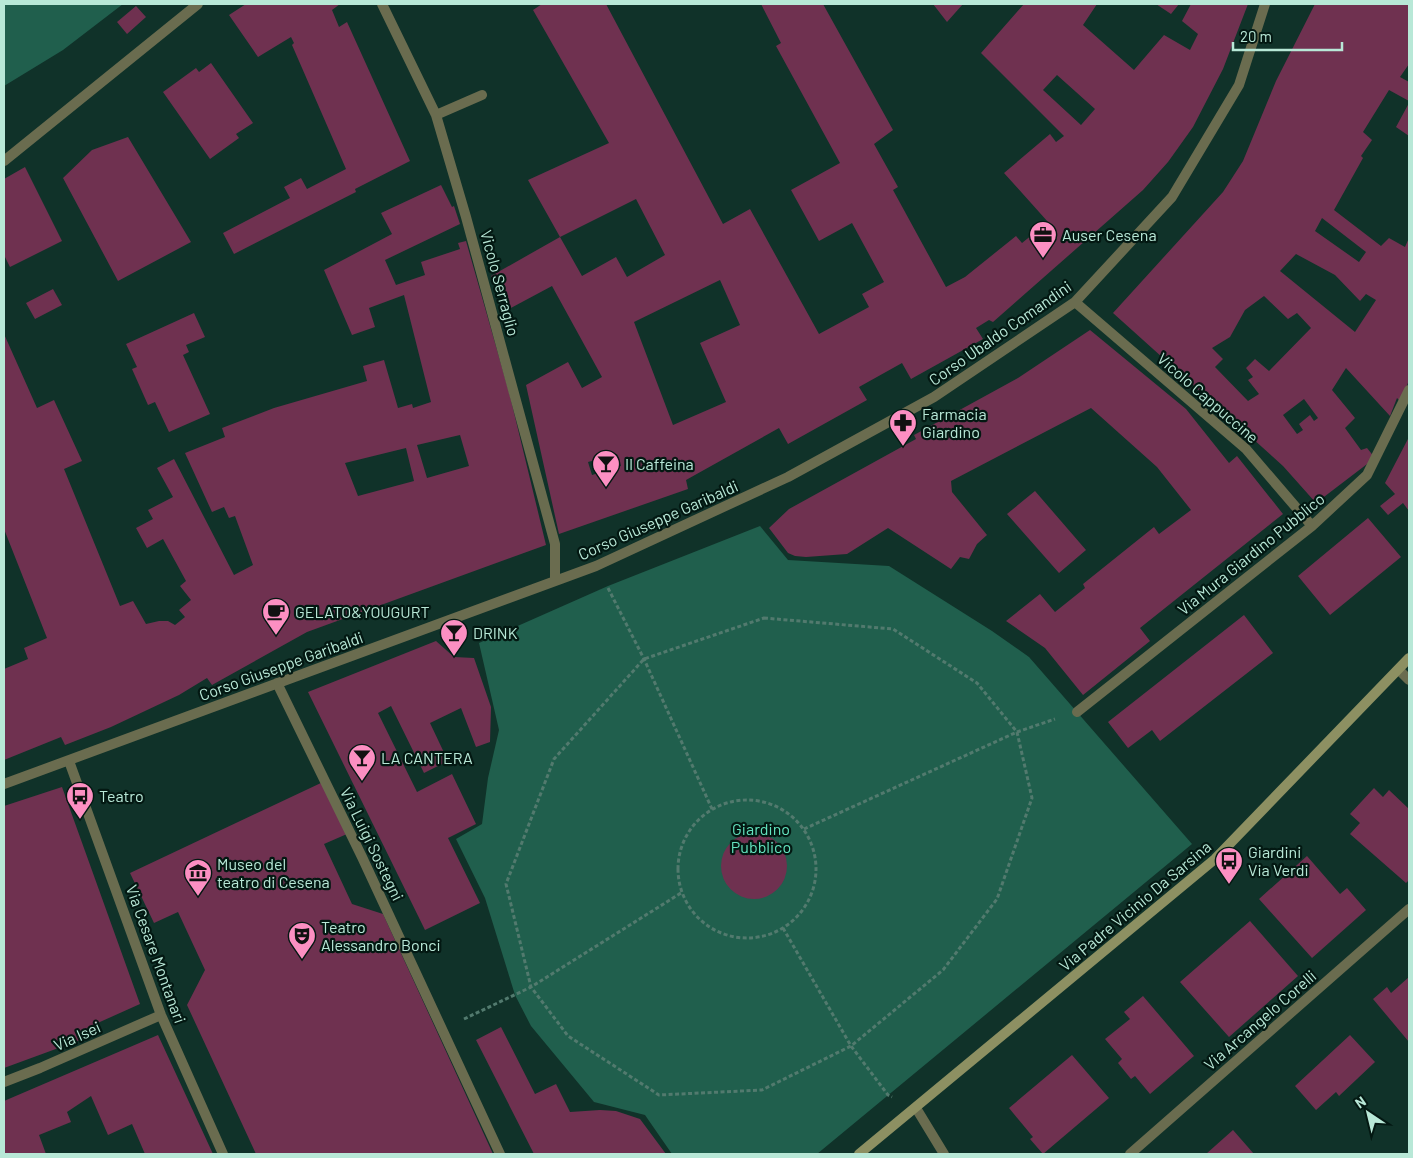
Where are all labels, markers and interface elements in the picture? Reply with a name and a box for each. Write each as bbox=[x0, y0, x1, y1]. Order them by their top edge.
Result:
scale bar bbox=[1233, 20, 1342, 52]
text: 20 m bbox=[1240, 27, 1272, 45]
office icon: Auser Cesena bbox=[1028, 220, 1058, 259]
place label: Auser Cesena bbox=[1062, 225, 1157, 244]
street label: Vicolo Serraglio bbox=[477, 228, 524, 338]
street label: Corso Ubaldo Comandini bbox=[925, 276, 1074, 389]
street label: Vicolo Cappuccine bbox=[1154, 349, 1263, 447]
place label: Farmacia Giardino bbox=[922, 404, 987, 441]
pharmacy icon: Farmacia Giardino bbox=[888, 408, 918, 447]
bar icon: Il Caffeina bbox=[591, 449, 621, 488]
place label: Il Caffeina bbox=[625, 454, 694, 473]
street label: Corso Giuseppe Garibaldi bbox=[575, 476, 741, 563]
street label: Via Mura Giardino Pubblico bbox=[1173, 489, 1328, 619]
cafe icon: GELATO&YOUGURT bbox=[261, 597, 291, 636]
place label: GELATO&YOUGURT bbox=[295, 602, 430, 621]
bar icon: DRINK bbox=[439, 618, 469, 657]
place label: DRINK bbox=[473, 623, 518, 642]
street label: Corso Giuseppe Garibaldi bbox=[196, 627, 365, 704]
bar icon: LA CANTERA bbox=[347, 743, 377, 782]
place label: LA CANTERA bbox=[381, 748, 473, 767]
bus stop icon: Teatro bbox=[65, 781, 95, 820]
street label: Via Luigi Sostegni bbox=[337, 784, 408, 903]
place label: Teatro bbox=[99, 786, 144, 805]
park label: Giardino Pubblico bbox=[731, 819, 791, 856]
street label: Via Padre Vicinio Da Sarsina bbox=[1055, 837, 1214, 975]
place label: Giardini Via Verdi bbox=[1248, 842, 1309, 879]
bus stop icon: Giardini Via Verdi bbox=[1214, 846, 1244, 885]
place label: Museo del teatro di Cesena bbox=[217, 854, 330, 891]
museum icon: Museo del teatro di Cesena bbox=[183, 858, 213, 897]
street label: Via Cesare Montanari bbox=[123, 882, 190, 1026]
place label: Teatro Alessandro Bonci bbox=[321, 917, 441, 954]
theatre icon: Teatro Alessandro Bonci bbox=[287, 921, 317, 960]
street label: Via Arcangelo Corelli bbox=[1200, 966, 1320, 1073]
street label: Via Isei bbox=[50, 1017, 103, 1054]
north arrow bbox=[1343, 1088, 1393, 1138]
text: N bbox=[1352, 1092, 1369, 1112]

